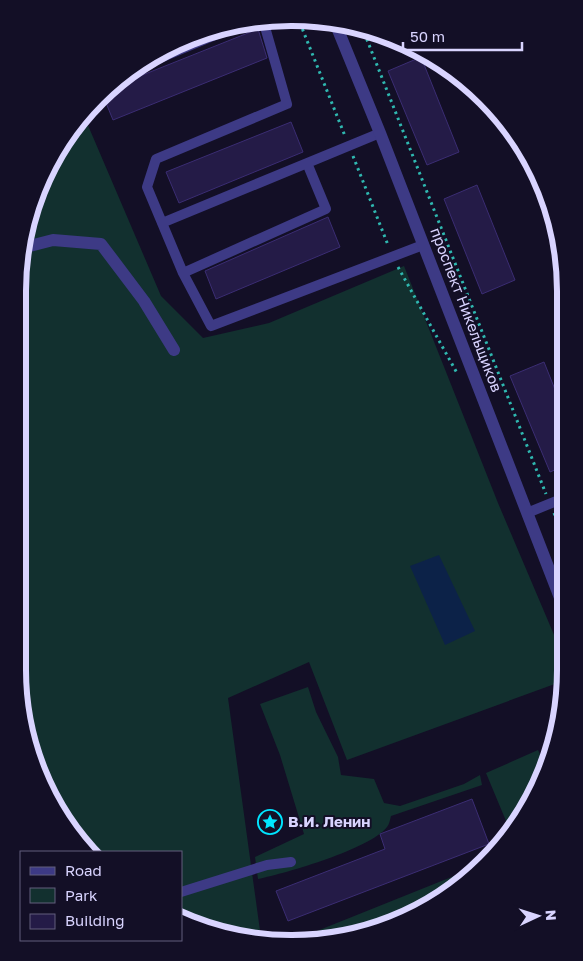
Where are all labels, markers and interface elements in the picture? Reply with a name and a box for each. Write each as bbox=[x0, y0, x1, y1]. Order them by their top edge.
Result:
scale bar bbox=[403, 20, 522, 52]
text: 50 m bbox=[410, 27, 445, 45]
street label: проспект Никельщиков bbox=[427, 225, 507, 394]
place icon: В.И. Ленин bbox=[257, 809, 283, 835]
place label: В.И. Ленин bbox=[288, 812, 370, 830]
legend bbox=[20, 851, 182, 941]
text: Road bbox=[65, 861, 102, 879]
text: Park bbox=[65, 886, 98, 904]
north arrow bbox=[513, 891, 563, 941]
text: N bbox=[543, 909, 560, 921]
text: Building bbox=[65, 911, 125, 929]

